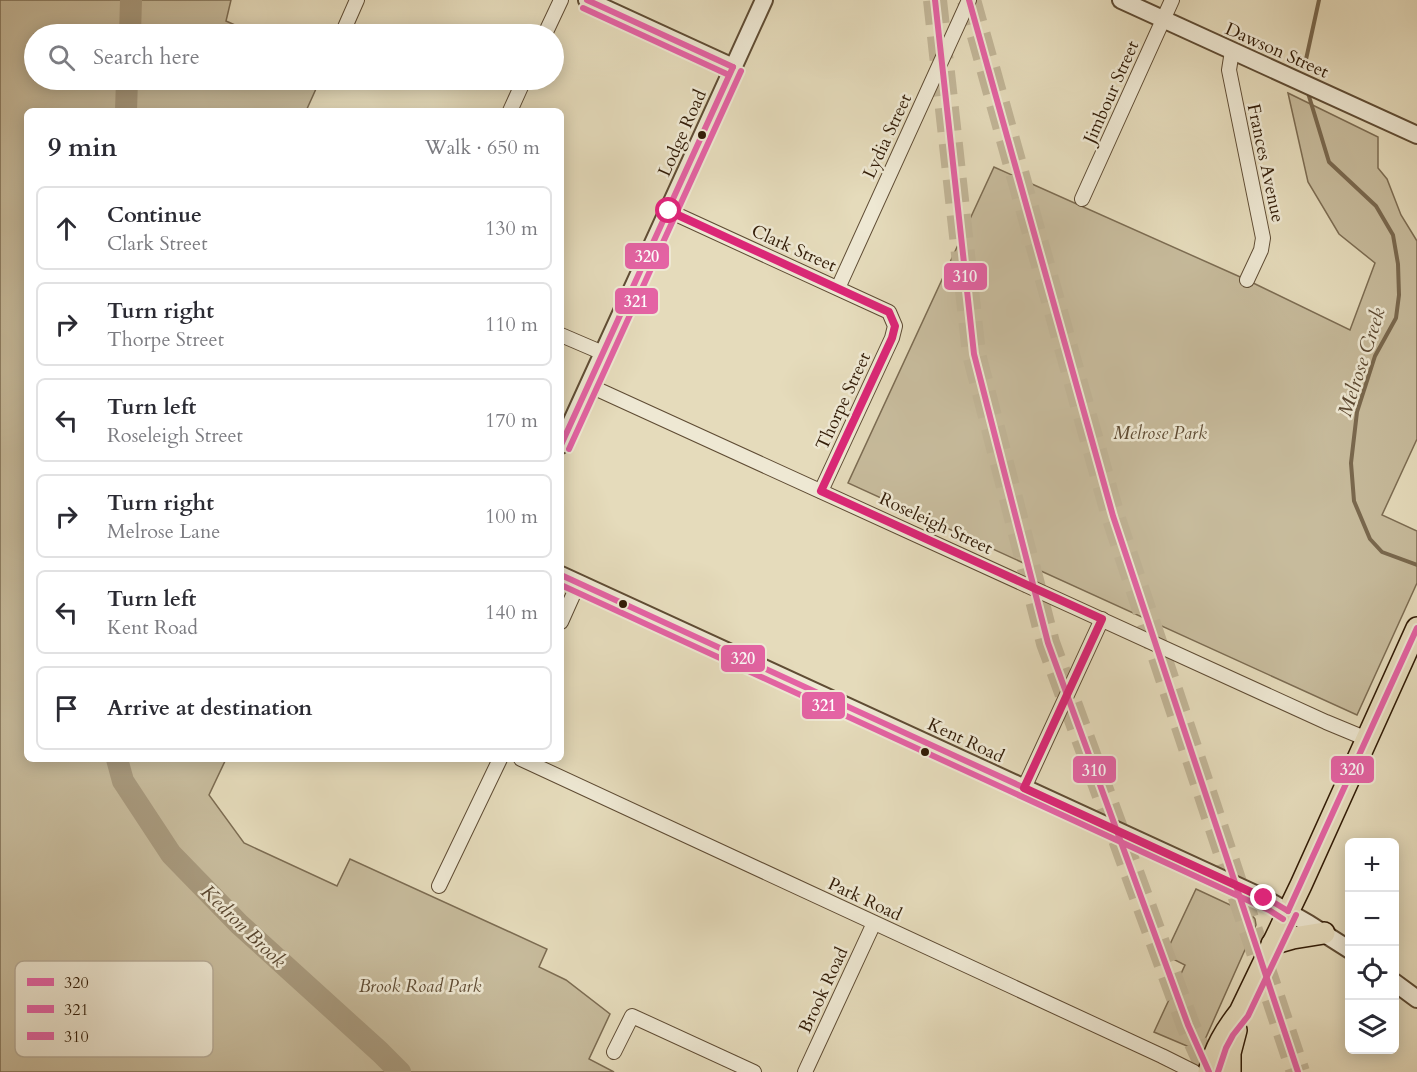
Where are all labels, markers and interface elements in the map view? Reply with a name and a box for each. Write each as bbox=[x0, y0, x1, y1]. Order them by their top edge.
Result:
street label: Dawson Street bbox=[1221, 16, 1333, 85]
search box bbox=[24, 24, 564, 90]
street label: Jimbour Street bbox=[1076, 36, 1145, 150]
icon: search bbox=[45, 41, 78, 74]
text: Search here bbox=[93, 42, 200, 72]
street label: Lodge Road bbox=[652, 85, 713, 181]
street label: Lydia Street bbox=[857, 89, 918, 183]
street label: Frances Avenue bbox=[1241, 102, 1290, 225]
unlabelled marker bbox=[696, 129, 708, 141]
text: 9 min bbox=[48, 130, 117, 165]
text: Walk · 650 m bbox=[425, 134, 540, 161]
route start bbox=[655, 197, 681, 223]
text: Continue bbox=[107, 200, 202, 230]
icon: ahead bbox=[50, 212, 83, 245]
text: 130 m bbox=[485, 215, 538, 242]
street label: Clark Street bbox=[747, 219, 840, 278]
text: Clark Street bbox=[107, 230, 208, 257]
line badge: 320 bbox=[624, 242, 670, 270]
text: 320 bbox=[635, 246, 659, 268]
line badge: 310 bbox=[943, 262, 988, 291]
text: 310 bbox=[953, 266, 977, 288]
line badge: 321 bbox=[614, 287, 659, 315]
text: 321 bbox=[624, 291, 648, 313]
text: Turn right bbox=[107, 296, 214, 326]
water label: Melrose Creek bbox=[1331, 304, 1392, 420]
icon: right bbox=[50, 308, 83, 341]
text: 110 m bbox=[485, 311, 538, 338]
text: Thorpe Street bbox=[107, 326, 224, 353]
street label: Thorpe Street bbox=[810, 348, 877, 454]
text: Turn left bbox=[107, 392, 196, 422]
icon: left bbox=[50, 404, 83, 437]
text: 170 m bbox=[485, 407, 538, 434]
park label: Melrose Park bbox=[1113, 421, 1207, 446]
text: Roseleigh Street bbox=[107, 422, 243, 449]
street label: Roseleigh Street bbox=[875, 486, 997, 561]
text: Turn right bbox=[107, 488, 214, 518]
icon: right bbox=[50, 500, 83, 533]
text: 100 m bbox=[485, 503, 538, 530]
text: Melrose Lane bbox=[107, 518, 220, 545]
text: Turn left bbox=[107, 584, 196, 614]
icon: left bbox=[50, 596, 83, 629]
unlabelled marker bbox=[617, 598, 629, 610]
text: 140 m bbox=[485, 599, 538, 626]
text: Kent Road bbox=[107, 614, 198, 641]
line badge: 320 bbox=[720, 644, 766, 673]
text: 320 bbox=[731, 648, 755, 670]
line badge: 321 bbox=[801, 691, 846, 720]
icon: arrive bbox=[50, 692, 83, 725]
text: Arrive at destination bbox=[107, 693, 312, 723]
text: 321 bbox=[812, 695, 836, 717]
street label: Kent Road bbox=[923, 712, 1009, 769]
unlabelled marker bbox=[919, 746, 931, 758]
line badge: 310 bbox=[1072, 755, 1117, 784]
line badge: 320 bbox=[1330, 755, 1375, 784]
text: 320 bbox=[1340, 759, 1364, 781]
text: 310 bbox=[1082, 760, 1106, 782]
map controls bbox=[1345, 838, 1399, 1054]
button: + bbox=[1345, 838, 1399, 892]
street label: Park Road bbox=[824, 871, 906, 928]
water label: Kedron Brook bbox=[195, 879, 292, 974]
route end bbox=[1250, 884, 1276, 910]
button: − bbox=[1345, 892, 1399, 946]
street label: Brook Road bbox=[793, 943, 854, 1037]
button: locate bbox=[1345, 946, 1399, 1000]
legend bbox=[15, 961, 213, 1057]
text: 320 bbox=[64, 972, 89, 994]
park label: Brook Road Park bbox=[359, 974, 481, 999]
text: 321 bbox=[64, 999, 89, 1021]
button: layers bbox=[1345, 1000, 1399, 1054]
text: 310 bbox=[64, 1026, 89, 1048]

